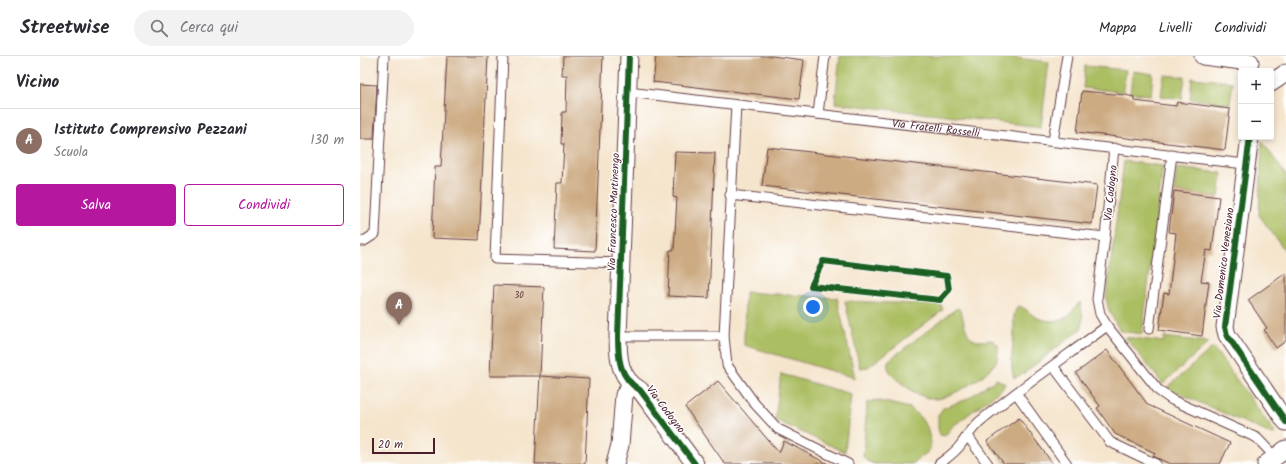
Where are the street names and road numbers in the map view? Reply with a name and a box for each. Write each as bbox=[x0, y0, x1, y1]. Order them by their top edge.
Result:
street label: Via Fratelli Rosselli bbox=[891, 115, 981, 143]
street label: Via Francesco Martinengo bbox=[603, 152, 625, 272]
street label: Via Codogno bbox=[1099, 164, 1123, 222]
street label: Via Domenico Veneziano bbox=[1208, 207, 1240, 320]
street label: Via Codogno bbox=[641, 382, 689, 437]

